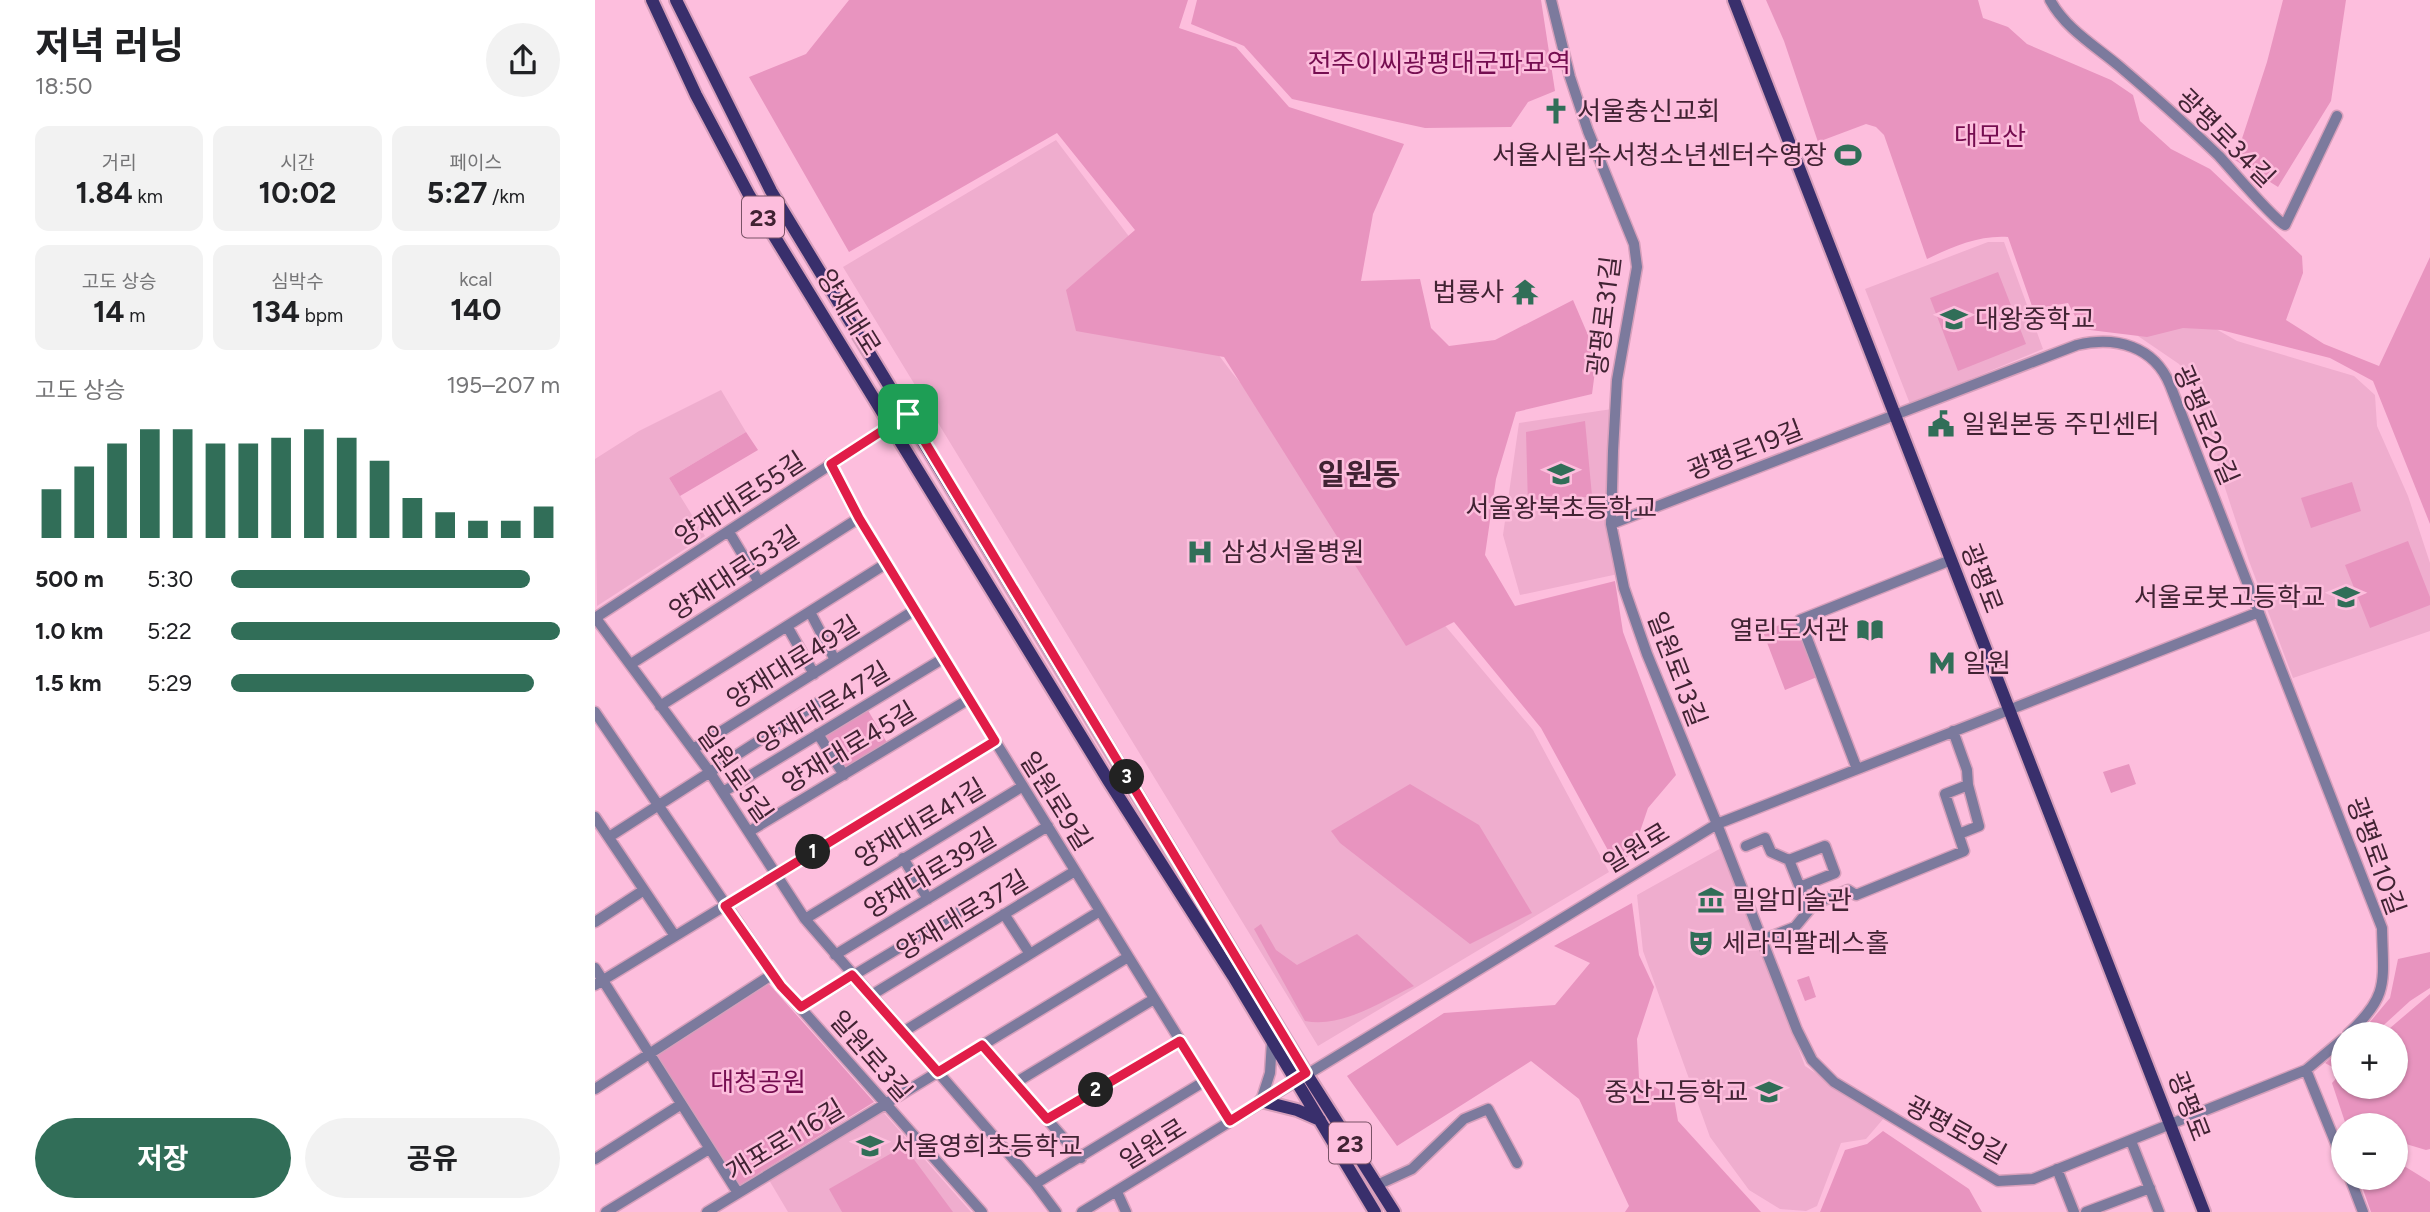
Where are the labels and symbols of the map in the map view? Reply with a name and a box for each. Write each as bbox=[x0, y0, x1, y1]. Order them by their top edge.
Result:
park label: 전주이씨광평대군파묘역 bbox=[1307, 47, 1571, 79]
street label: 광평로34길 bbox=[2170, 82, 2282, 194]
place label: 서울충신교회 bbox=[1577, 95, 1721, 127]
church icon: 서울충신교회 bbox=[1541, 96, 1571, 126]
park label: 대모산 bbox=[1954, 120, 2026, 152]
place label: 서울시립수서청소년센터수영장 bbox=[1492, 139, 1827, 171]
sports icon: 서울시립수서청소년센터수영장 bbox=[1833, 140, 1863, 170]
road number: 23 bbox=[742, 196, 784, 238]
street label: 광평로31길 bbox=[1581, 254, 1627, 378]
street label: 양재대로 bbox=[810, 263, 888, 361]
place label: 법룡사 bbox=[1432, 276, 1504, 308]
temple icon: 법룡사 bbox=[1510, 277, 1540, 307]
place label: 대왕중학교 bbox=[1975, 303, 2095, 335]
school or university icon: 대왕중학교 bbox=[1939, 304, 1969, 334]
street label: 광평로20길 bbox=[2166, 360, 2246, 490]
pin bbox=[878, 384, 938, 444]
place label: 일원본동 주민센터 bbox=[1962, 408, 2160, 440]
public building icon: 일원본동 주민센터 bbox=[1926, 409, 1956, 439]
street label: 광평로19길 bbox=[1683, 413, 1807, 487]
street label: 양재대로55길 bbox=[669, 445, 811, 553]
district label: 일원동 bbox=[1318, 456, 1400, 493]
school or university icon: 서울왕북초등학교 bbox=[1546, 459, 1576, 489]
place label: 서울왕북초등학교 bbox=[1465, 492, 1657, 524]
street label: 양재대로53길 bbox=[663, 519, 805, 627]
place label: 삼성서울병원 bbox=[1221, 536, 1365, 568]
hospital icon: 삼성서울병원 bbox=[1185, 537, 1215, 567]
street label: 광평로 bbox=[1954, 539, 2010, 617]
place label: 서울로봇고등학교 bbox=[2134, 581, 2325, 613]
school or university icon: 서울로봇고등학교 bbox=[2331, 582, 2361, 612]
street label: 일원로13길 bbox=[1640, 607, 1714, 731]
street label: 양재대로49길 bbox=[721, 609, 865, 715]
place label: 열린도서관 bbox=[1729, 614, 1849, 646]
library icon: 열린도서관 bbox=[1855, 615, 1885, 645]
place label: 일원 bbox=[1963, 647, 2011, 679]
metro station icon: 일원 bbox=[1927, 648, 1957, 678]
street label: 양재대로47길 bbox=[751, 655, 895, 759]
street label: 양재대로45길 bbox=[776, 694, 922, 800]
street label: 일원로5길 bbox=[690, 720, 780, 828]
street label: 일원로9길 bbox=[1013, 746, 1099, 856]
pin: 3 bbox=[1109, 760, 1145, 794]
street label: 양재대로41길 bbox=[849, 772, 991, 874]
street label: 광평로10길 bbox=[2340, 793, 2412, 919]
street label: 일원로 bbox=[1597, 816, 1675, 880]
street label: 양재대로39길 bbox=[858, 821, 1002, 925]
pin: 1 bbox=[795, 834, 830, 870]
street label: 양재대로37길 bbox=[890, 863, 1034, 967]
place label: 밀알미술관 bbox=[1732, 884, 1852, 916]
museum icon: 밀알미술관 bbox=[1696, 885, 1726, 915]
place label: 세라믹팔레스홀 bbox=[1722, 927, 1889, 959]
theatre icon: 세라믹팔레스홀 bbox=[1686, 928, 1716, 958]
street label: 일원로3길 bbox=[823, 1004, 919, 1108]
park label: 대청공원 bbox=[710, 1066, 806, 1098]
street label: 광평로 bbox=[2161, 1067, 2217, 1145]
pin: 2 bbox=[1079, 1072, 1113, 1108]
place label: 중산고등학교 bbox=[1604, 1076, 1748, 1108]
school or university icon: 중산고등학교 bbox=[1754, 1077, 1784, 1107]
street label: 광평로9길 bbox=[1900, 1089, 2012, 1171]
street label: 개포로116길 bbox=[720, 1092, 850, 1188]
street label: 일원로 bbox=[1114, 1111, 1192, 1177]
road number: 23 bbox=[1329, 1122, 1371, 1163]
place label: 서울영희초등학교 bbox=[891, 1130, 1082, 1162]
school or university icon: 서울영희초등학교 bbox=[855, 1131, 885, 1161]

